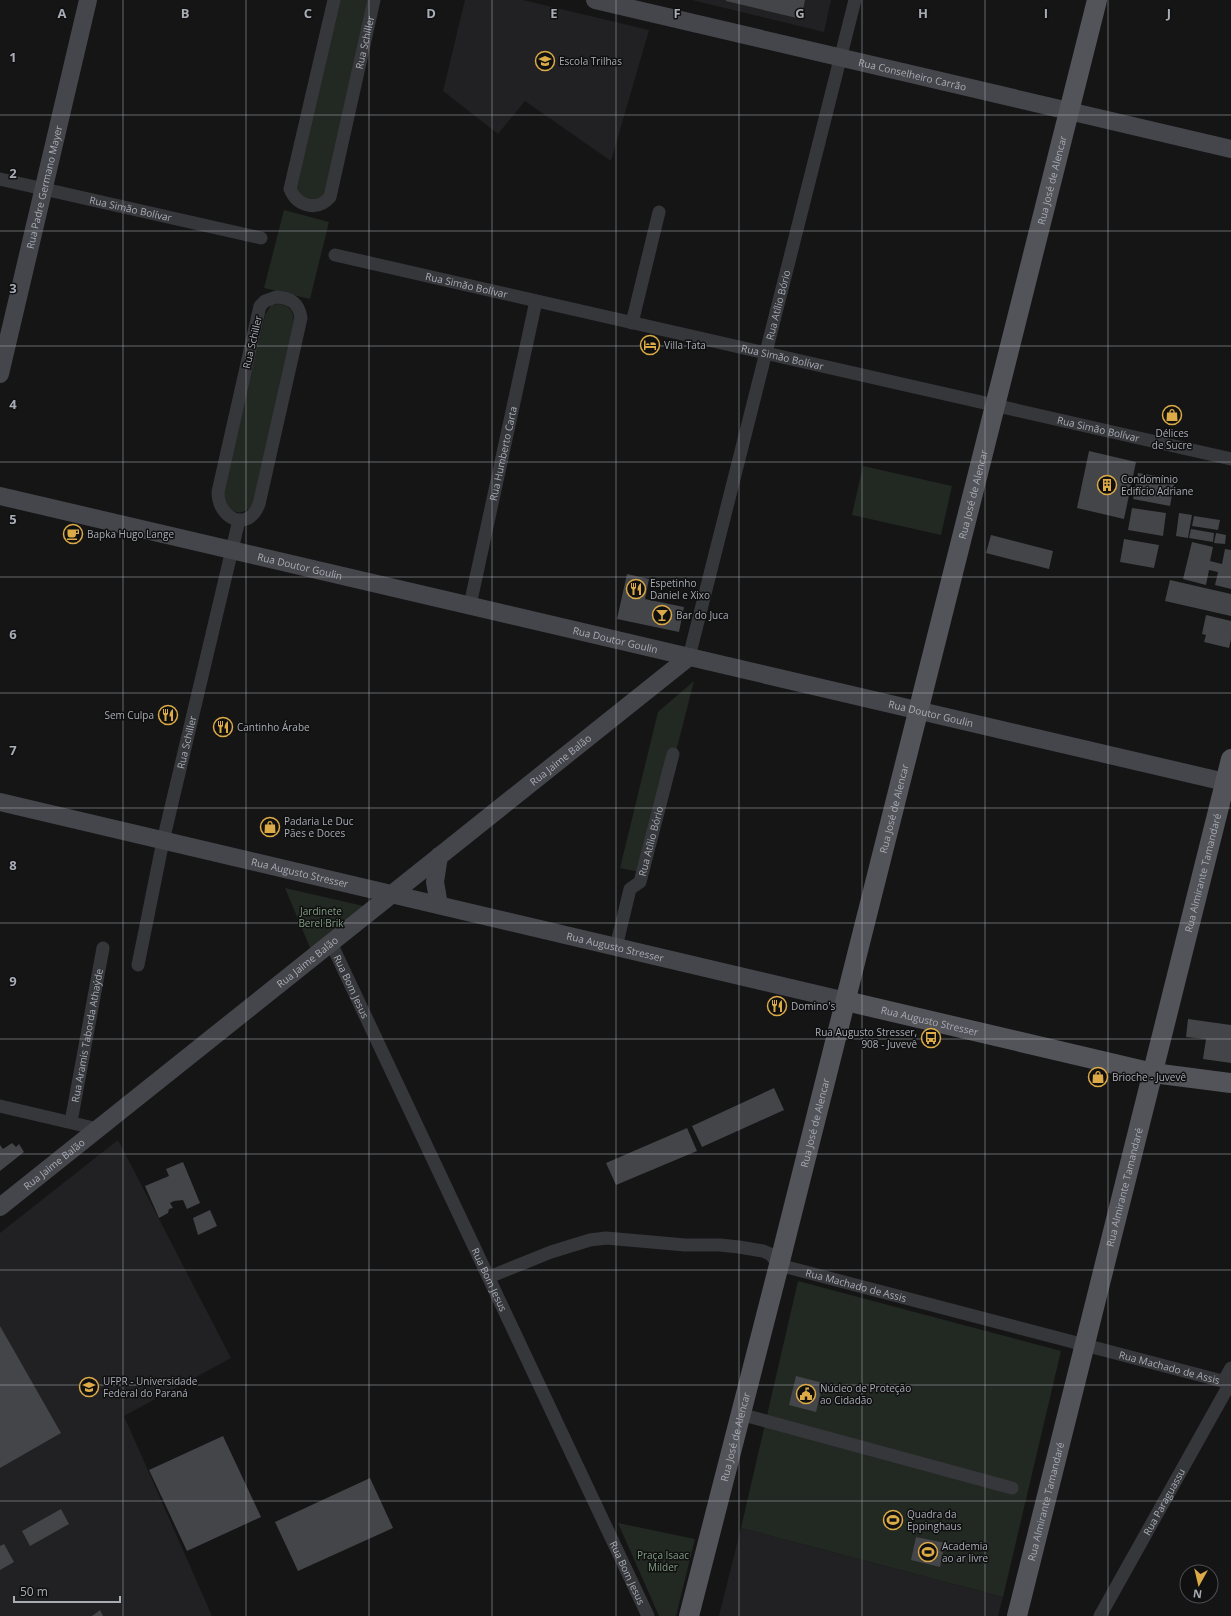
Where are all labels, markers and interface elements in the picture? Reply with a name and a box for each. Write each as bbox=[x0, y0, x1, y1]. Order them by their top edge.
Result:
text: A bbox=[58, 4, 67, 22]
text: B bbox=[181, 4, 190, 22]
text: C bbox=[304, 4, 312, 22]
text: D bbox=[426, 4, 436, 22]
text: E bbox=[550, 4, 558, 22]
text: F bbox=[673, 4, 681, 22]
text: G bbox=[795, 4, 805, 22]
text: H bbox=[918, 4, 928, 22]
text: I bbox=[1044, 4, 1048, 22]
text: J bbox=[1166, 4, 1171, 22]
street label: Rua Schiller bbox=[352, 14, 377, 70]
text: 1 bbox=[9, 48, 17, 66]
school or university icon: Escola Trilhas bbox=[534, 50, 556, 72]
place label: Escola Trilhas bbox=[559, 54, 622, 68]
street label: Rua Conselheiro Carrão bbox=[857, 55, 968, 94]
street label: Rua Padre Germano Mayer bbox=[23, 124, 65, 250]
street label: Rua José de Alencar bbox=[1034, 134, 1070, 226]
text: 2 bbox=[9, 164, 17, 182]
street label: Rua Simão Bolívar bbox=[88, 192, 173, 225]
street label: Rua Simão Bolívar bbox=[424, 269, 509, 301]
street label: Rua Atílio Bório bbox=[762, 269, 793, 342]
text: 3 bbox=[9, 279, 17, 297]
street label: Rua Schiller bbox=[239, 314, 265, 370]
hotel icon: Villa Tata bbox=[639, 334, 661, 356]
place label: Villa Tata bbox=[664, 338, 706, 352]
street label: Rua Simão Bolívar bbox=[740, 341, 825, 373]
text: 4 bbox=[9, 395, 17, 413]
shop icon: Délices de Sucre bbox=[1161, 404, 1183, 426]
street label: Rua Humberto Carta bbox=[486, 405, 520, 502]
street label: Rua Simão Bolívar bbox=[1056, 413, 1141, 445]
place label: Délices de Sucre bbox=[1152, 426, 1193, 452]
street label: Rua José de Alencar bbox=[955, 448, 991, 540]
place label: Condomínio Edifício Adriane bbox=[1121, 472, 1194, 498]
building icon: Condomínio Edifício Adriane bbox=[1096, 474, 1118, 496]
text: 5 bbox=[9, 510, 17, 528]
cafe icon: Bapka Hugo Lange bbox=[62, 523, 84, 545]
place label: Bapka Hugo Lange bbox=[87, 527, 174, 541]
street label: Rua Doutor Goulin bbox=[256, 549, 344, 583]
place label: Espetinho Daniel e Xixo bbox=[650, 576, 710, 602]
restaurant icon: Espetinho Daniel e Xixo bbox=[625, 578, 647, 600]
bar icon: Bar do Juca bbox=[651, 604, 673, 626]
place label: Bar do Juca bbox=[676, 608, 729, 622]
street label: Rua Doutor Goulin bbox=[572, 623, 659, 656]
text: 6 bbox=[9, 625, 17, 643]
street label: Rua Doutor Goulin bbox=[887, 697, 975, 730]
restaurant icon: Sem Culpa bbox=[157, 704, 179, 726]
place label: Sem Culpa bbox=[104, 708, 154, 722]
street label: Rua Schiller bbox=[173, 714, 199, 770]
restaurant icon: Cantinho Árabe bbox=[212, 716, 234, 738]
place label: Cantinho Árabe bbox=[237, 720, 310, 734]
street label: Rua Jaime Balão bbox=[527, 731, 594, 789]
text: 7 bbox=[9, 741, 17, 759]
street label: Rua José de Alencar bbox=[876, 762, 912, 855]
street label: Rua Atílio Bório bbox=[635, 805, 666, 878]
street label: Rua Almirante Tamandaré bbox=[1181, 811, 1224, 934]
place label: Padaria Le Duc Pães e Doces bbox=[284, 814, 354, 840]
shop icon: Padaria Le Duc Pães e Doces bbox=[259, 816, 281, 838]
street label: Rua Augusto Stresser bbox=[250, 854, 350, 891]
text: 8 bbox=[9, 856, 17, 874]
park label: Jardinete Berel Brik bbox=[298, 904, 344, 930]
street label: Rua Augusto Stresser bbox=[565, 929, 665, 965]
street label: Rua Jaime Balão bbox=[274, 933, 341, 991]
street label: Rua Bom Jesus bbox=[330, 952, 373, 1021]
street label: Rua Aramis Taborda Athaýde bbox=[68, 967, 106, 1103]
text: 9 bbox=[9, 972, 17, 990]
restaurant icon: Domino's bbox=[766, 995, 788, 1017]
place label: Domino's bbox=[791, 999, 835, 1013]
street label: Rua Augusto Stresser bbox=[880, 1002, 980, 1039]
place label: Rua Augusto Stresser, 908 - Juvevê bbox=[815, 1025, 917, 1051]
bus stop icon: Rua Augusto Stresser, 908 - Juvevê bbox=[920, 1027, 942, 1049]
shop icon: Brioche - Juvevê bbox=[1087, 1066, 1109, 1088]
place label: Brioche - Juvevê bbox=[1112, 1070, 1186, 1084]
street label: Rua José de Alencar bbox=[797, 1077, 833, 1169]
street label: Rua Almirante Tamandaré bbox=[1102, 1126, 1146, 1248]
street label: Rua Jaime Balão bbox=[20, 1135, 88, 1193]
street label: Rua Bom Jesus bbox=[469, 1245, 511, 1314]
street label: Rua Machado de Assis bbox=[804, 1265, 908, 1305]
street label: Rua Machado de Assis bbox=[1118, 1347, 1222, 1387]
place label: UFPR - Universidade Federal do Paraná bbox=[103, 1374, 198, 1400]
school or university icon: UFPR - Universidade Federal do Paraná bbox=[78, 1376, 100, 1398]
place label: Núcleo de Proteção ao Cidadão bbox=[820, 1381, 911, 1407]
public building icon: Núcleo de Proteção ao Cidadão bbox=[795, 1383, 817, 1405]
street label: Rua José de Alencar bbox=[717, 1391, 753, 1483]
street label: Rua Almirante Tamandaré bbox=[1024, 1440, 1067, 1562]
street label: Rua Paraguassu bbox=[1140, 1466, 1188, 1538]
place label: Quadra da Eppinghaus bbox=[907, 1507, 962, 1533]
sports icon: Quadra da Eppinghaus bbox=[882, 1509, 904, 1531]
street label: Rua Bom Jesus bbox=[607, 1539, 649, 1607]
place label: Academia ao ar livre bbox=[942, 1539, 989, 1565]
sports icon: Academia ao ar livre bbox=[917, 1541, 939, 1563]
park label: Praça Isaac Milder bbox=[637, 1548, 689, 1574]
north arrow bbox=[1179, 1564, 1219, 1604]
scale bar bbox=[14, 1578, 120, 1604]
text: 50 m bbox=[20, 1583, 48, 1600]
text: N bbox=[1192, 1586, 1203, 1602]

